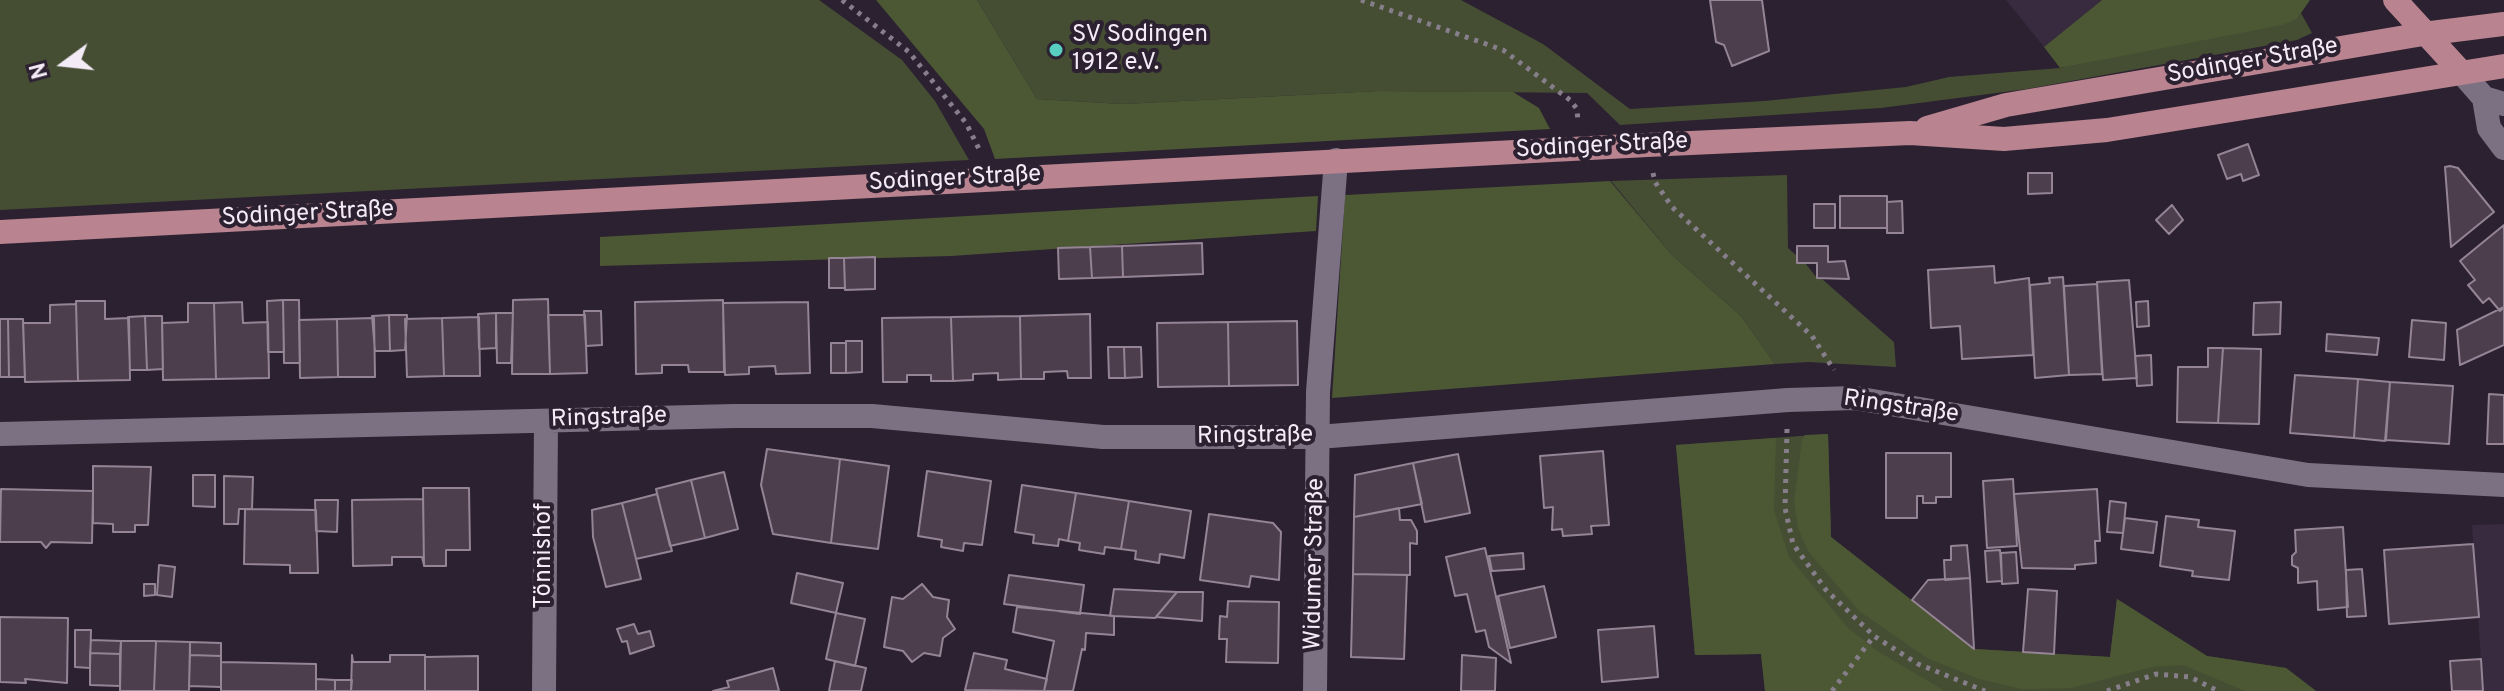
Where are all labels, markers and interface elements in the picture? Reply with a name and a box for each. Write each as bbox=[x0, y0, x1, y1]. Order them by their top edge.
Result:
place label: SV Sodingen 1912 e.V. bbox=[1072, 22, 1208, 78]
north arrow bbox=[24, 24, 104, 104]
street label: Sodinger Straße bbox=[2166, 33, 2340, 91]
marker: SV Sodingen 1912 e.V. bbox=[1047, 41, 1065, 59]
text: N bbox=[25, 59, 55, 81]
street label: Sodinger Straße bbox=[1515, 128, 1689, 166]
street label: Sodinger Straße bbox=[868, 161, 1042, 199]
street label: Sodinger Straße bbox=[221, 196, 395, 234]
street label: Ringstraße bbox=[1841, 386, 1961, 430]
street label: Ringstraße bbox=[550, 403, 668, 435]
street label: Ringstraße bbox=[1197, 422, 1313, 452]
street label: Widumer Straße bbox=[1300, 478, 1332, 650]
street label: Tönnishof bbox=[531, 503, 559, 609]

